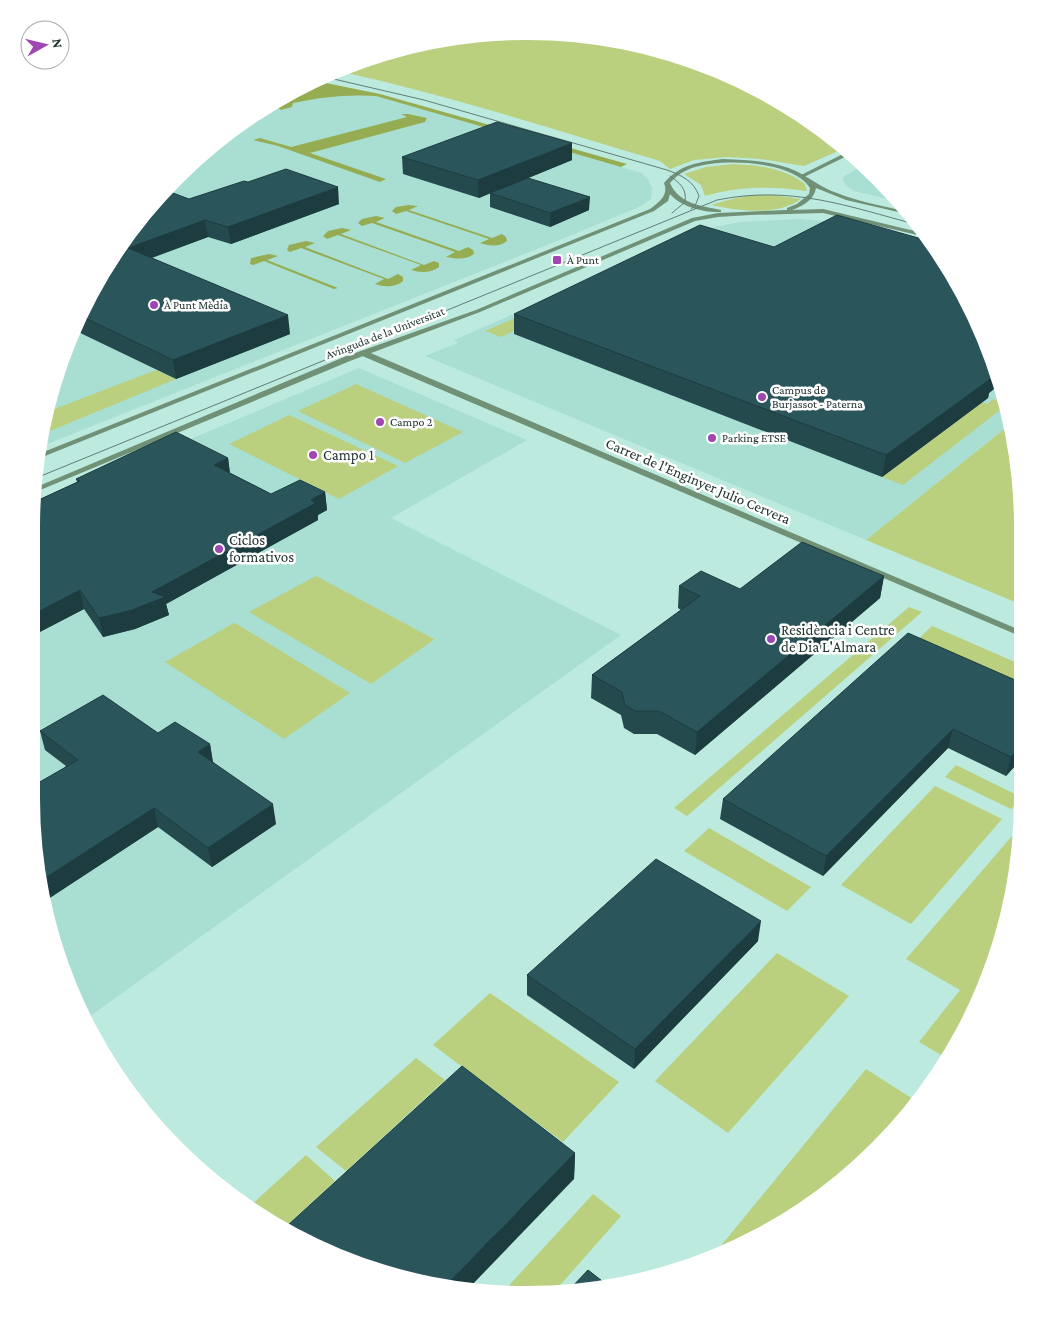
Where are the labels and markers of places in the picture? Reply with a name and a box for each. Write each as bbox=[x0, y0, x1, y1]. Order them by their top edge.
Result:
place label: À Punt bbox=[567, 253, 600, 267]
marker: À Punt bbox=[551, 254, 563, 266]
place label: À Punt Mèdia bbox=[164, 298, 229, 312]
marker: À Punt Mèdia bbox=[148, 299, 160, 311]
place label: Campus de Burjassot - Paterna bbox=[772, 383, 863, 411]
marker: Campus de Burjassot - Paterna bbox=[756, 391, 768, 403]
place label: Campo 2 bbox=[390, 415, 433, 429]
marker: Campo 2 bbox=[374, 416, 386, 428]
place label: Parking ETSE bbox=[722, 431, 787, 445]
marker: Parking ETSE bbox=[706, 432, 718, 444]
place label: Campo 1 bbox=[323, 447, 374, 464]
marker: Campo 1 bbox=[307, 449, 319, 461]
place label: Ciclos formativos bbox=[229, 532, 294, 565]
marker: Ciclos formativos bbox=[213, 543, 225, 555]
place label: Residència i Centre de Dia L'Almara bbox=[781, 622, 895, 655]
marker: Residència i Centre de Dia L'Almara bbox=[765, 633, 777, 645]

